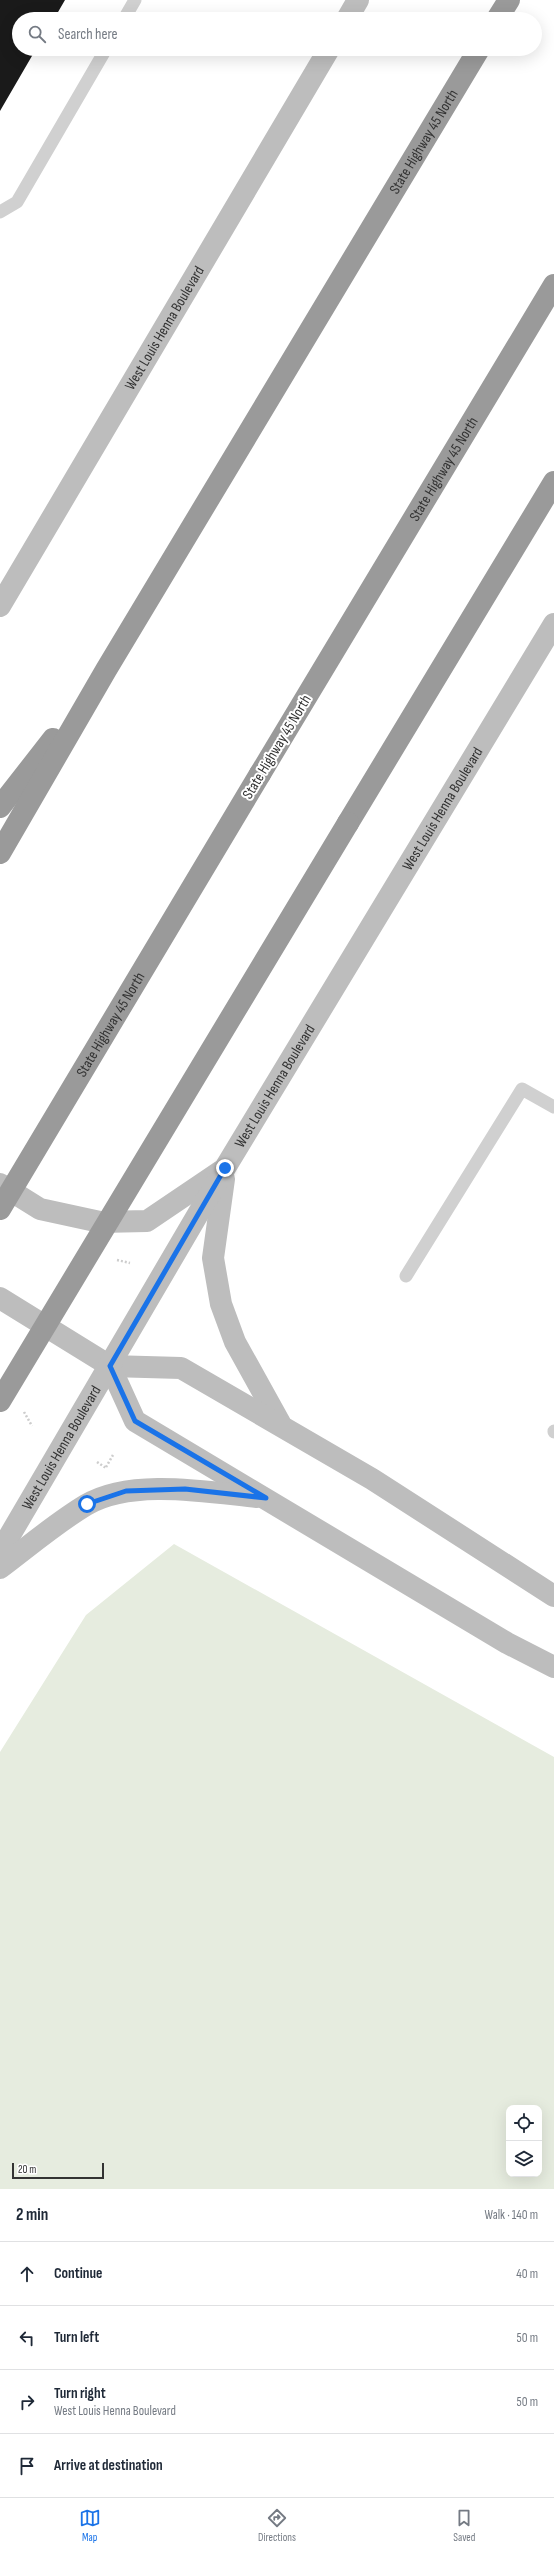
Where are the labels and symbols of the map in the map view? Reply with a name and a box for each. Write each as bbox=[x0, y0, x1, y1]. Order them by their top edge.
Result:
street label: State Highway 45 North bbox=[385, 86, 462, 197]
street label: West Louis Henna Boulevard bbox=[120, 262, 208, 393]
street label: State Highway 45 North bbox=[405, 413, 482, 525]
street label: State Highway 45 North bbox=[238, 691, 316, 803]
street label: West Louis Henna Boulevard bbox=[398, 744, 487, 874]
street label: State Highway 45 North bbox=[72, 969, 149, 1080]
street label: West Louis Henna Boulevard bbox=[230, 1021, 319, 1151]
route end bbox=[216, 1159, 234, 1177]
street label: West Louis Henna Boulevard bbox=[17, 1382, 105, 1513]
route start bbox=[78, 1495, 96, 1513]
scale bar bbox=[12, 2161, 104, 2180]

